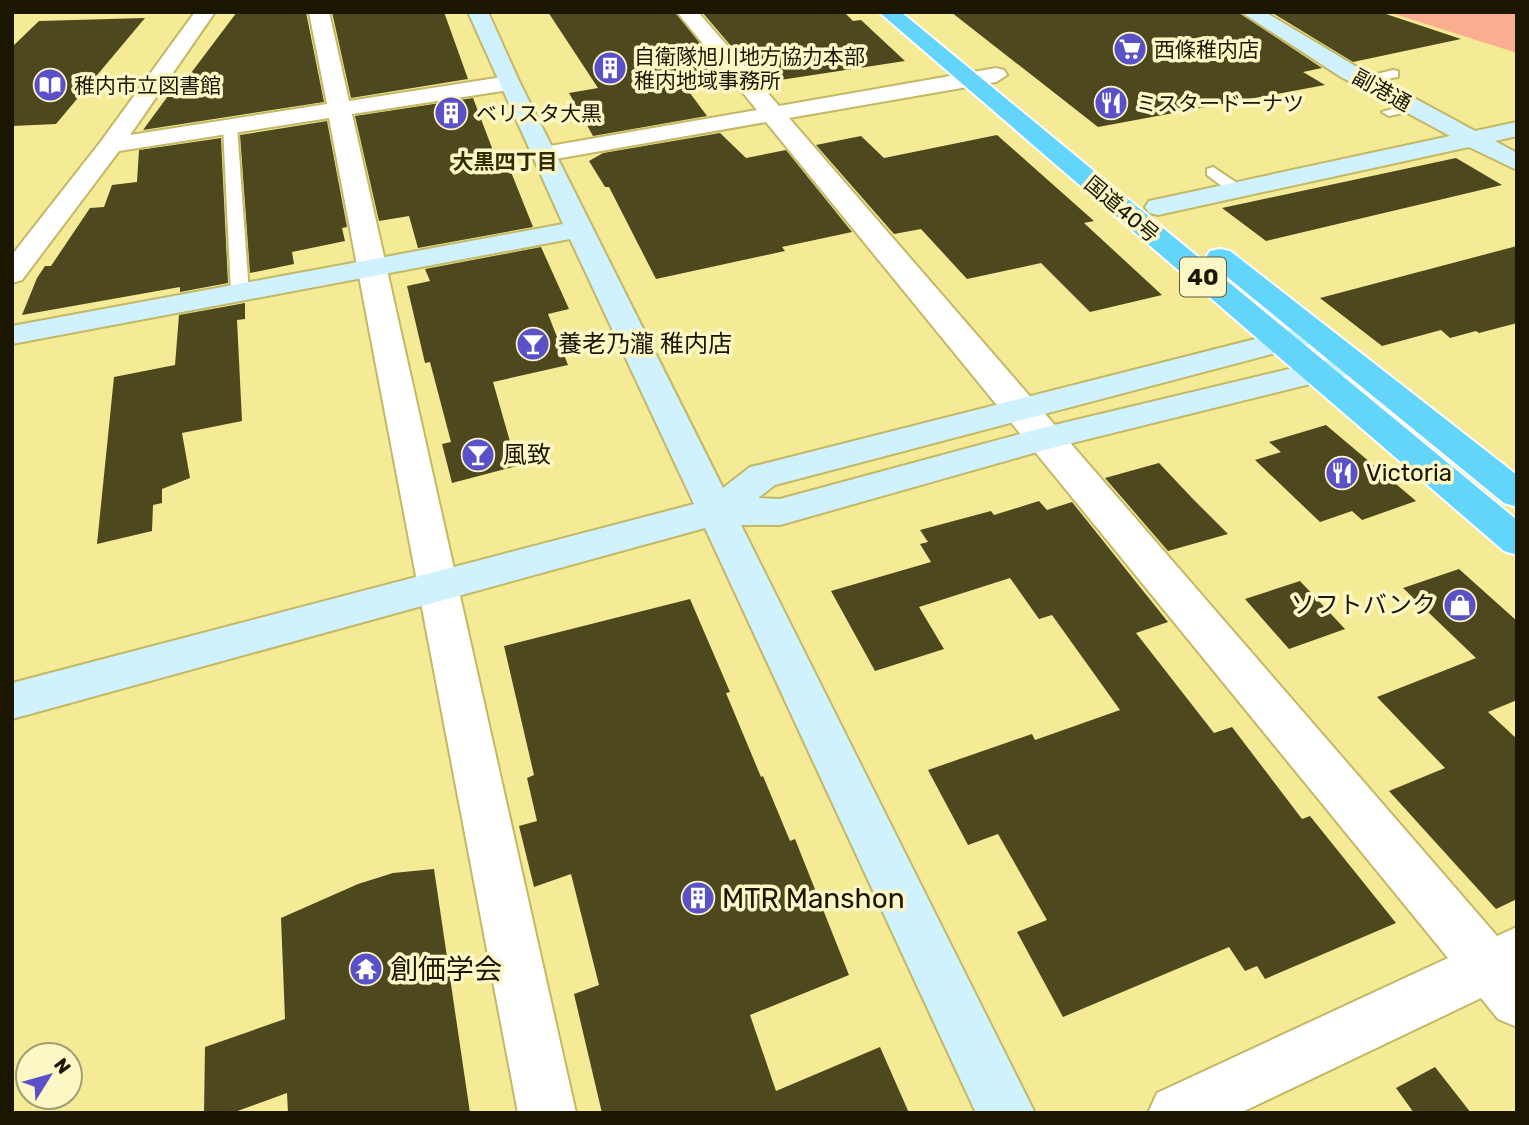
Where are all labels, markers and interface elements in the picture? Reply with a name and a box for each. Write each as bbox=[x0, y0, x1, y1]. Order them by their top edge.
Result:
supermarket icon: 西條稚内店 bbox=[1111, 30, 1149, 68]
place label: 西條稚内店 bbox=[1154, 37, 1259, 62]
place label: 自衛隊旭川地方協力本部 稚内地域事務所 bbox=[634, 44, 865, 93]
building icon: 自衛隊旭川地方協力本部 稚内地域事務所 bbox=[591, 49, 629, 87]
street label: 副港通 bbox=[1348, 64, 1416, 116]
library icon: 稚内市立図書館 bbox=[31, 66, 69, 104]
place label: 稚内市立図書館 bbox=[74, 73, 221, 98]
restaurant icon: ミスタードーナツ bbox=[1092, 84, 1130, 122]
place label: ミスタードーナツ bbox=[1136, 91, 1304, 116]
building icon: ベリスタ大黒 bbox=[432, 94, 470, 132]
place label: ベリスタ大黒 bbox=[476, 101, 602, 126]
district label: 大黒四丁目 bbox=[453, 149, 558, 174]
street label: 国道40号 bbox=[1080, 171, 1164, 247]
road number: 40 bbox=[1180, 258, 1226, 296]
bar icon: 養老乃瀧 稚内店 bbox=[514, 325, 552, 363]
place label: 養老乃瀧 稚内店 bbox=[558, 330, 732, 358]
bar icon: 風致 bbox=[459, 436, 497, 474]
place label: 風致 bbox=[503, 441, 551, 469]
restaurant icon: Victoria bbox=[1323, 454, 1361, 492]
place label: Victoria bbox=[1366, 459, 1452, 487]
shop icon: ソフトバンク bbox=[1441, 586, 1479, 624]
place label: ソフトバンク bbox=[1291, 591, 1436, 619]
building icon: MTR Manshon bbox=[679, 879, 717, 917]
place label: MTR Manshon bbox=[722, 882, 905, 915]
temple icon: 創価学会 bbox=[347, 950, 385, 988]
place label: 創価学会 bbox=[390, 953, 502, 986]
north arrow bbox=[14, 1041, 84, 1111]
text: N bbox=[49, 1054, 75, 1078]

